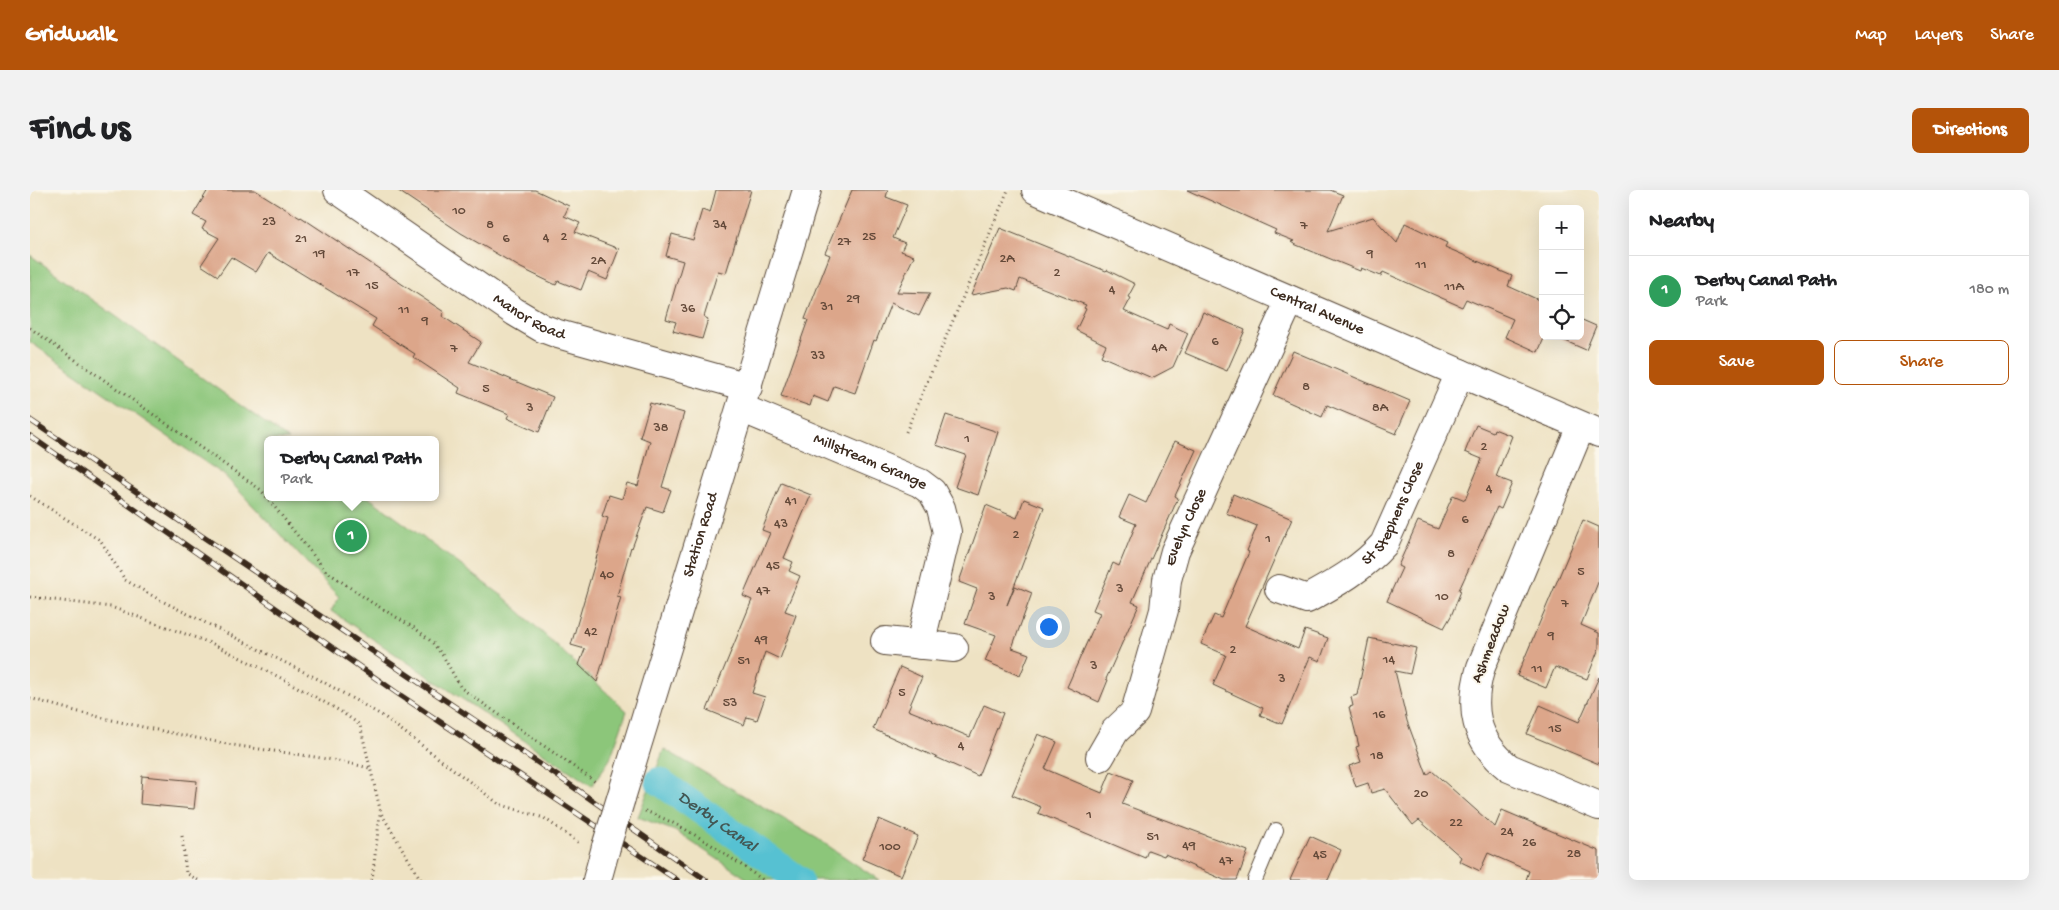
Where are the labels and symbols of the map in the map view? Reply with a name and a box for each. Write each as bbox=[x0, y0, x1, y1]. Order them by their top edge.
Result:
house number: 10 bbox=[451, 203, 466, 220]
house number: 23 bbox=[262, 214, 276, 231]
house number: 8 bbox=[486, 217, 494, 234]
house number: 34 bbox=[712, 217, 727, 234]
house number: 7 bbox=[1299, 218, 1308, 235]
house number: 2 bbox=[561, 229, 568, 246]
house number: 25 bbox=[862, 229, 876, 246]
house number: 4 bbox=[543, 230, 550, 247]
house number: 21 bbox=[295, 231, 307, 248]
house number: 6 bbox=[502, 231, 510, 248]
house number: 27 bbox=[837, 234, 852, 251]
house number: 19 bbox=[312, 246, 325, 263]
house number: 9 bbox=[1365, 246, 1374, 263]
house number: 2A bbox=[999, 251, 1015, 268]
house number: 2A bbox=[590, 253, 606, 270]
house number: 11 bbox=[1414, 257, 1427, 274]
house number: 17 bbox=[346, 265, 360, 282]
house number: 2 bbox=[1054, 265, 1061, 282]
house number: 15 bbox=[364, 278, 379, 295]
house number: 11A bbox=[1443, 279, 1465, 296]
house number: 4 bbox=[1109, 282, 1116, 299]
street label: Central Avenue bbox=[1267, 283, 1368, 340]
street label: Manor Road bbox=[489, 290, 569, 345]
house number: 29 bbox=[846, 291, 860, 308]
house number: 31 bbox=[820, 299, 833, 316]
house number: 36 bbox=[680, 301, 696, 318]
house number: 11 bbox=[397, 302, 410, 319]
house number: 9 bbox=[420, 313, 429, 330]
house number: 6 bbox=[1211, 334, 1219, 351]
house number: 4A bbox=[1152, 340, 1167, 357]
house number: 7 bbox=[449, 341, 458, 358]
house number: 33 bbox=[810, 348, 825, 365]
house number: 8 bbox=[1302, 379, 1310, 396]
house number: 5 bbox=[482, 381, 490, 398]
house number: 3 bbox=[525, 400, 534, 417]
house number: 8A bbox=[1372, 400, 1389, 417]
house number: 38 bbox=[653, 420, 669, 437]
street label: Millstream Grange bbox=[810, 430, 932, 495]
house number: 1 bbox=[963, 431, 970, 448]
house number: 2 bbox=[1481, 439, 1488, 456]
street label: St Stephens Close bbox=[1358, 458, 1429, 570]
house number: 4 bbox=[1486, 481, 1493, 498]
street label: Evelyn Close bbox=[1162, 485, 1212, 568]
street label: Station Road bbox=[680, 489, 724, 580]
house number: 41 bbox=[785, 493, 797, 510]
house number: 6 bbox=[1461, 512, 1469, 529]
house number: 43 bbox=[774, 516, 788, 533]
pin: 1 bbox=[335, 517, 367, 555]
house number: 2 bbox=[1013, 527, 1020, 544]
house number: 1 bbox=[1264, 531, 1271, 548]
house number: 8 bbox=[1447, 546, 1455, 563]
house number: 45 bbox=[766, 558, 780, 575]
house number: 5 bbox=[1577, 564, 1585, 581]
house number: 40 bbox=[600, 567, 614, 584]
house number: 3 bbox=[1115, 581, 1124, 598]
house number: 47 bbox=[756, 583, 771, 600]
house number: 3 bbox=[987, 589, 996, 606]
house number: 10 bbox=[1434, 589, 1449, 606]
house number: 7 bbox=[1560, 596, 1569, 613]
street label: Ashmeadow bbox=[1468, 602, 1516, 686]
your location bbox=[1036, 614, 1062, 640]
house number: 42 bbox=[584, 624, 598, 641]
house number: 9 bbox=[1546, 628, 1555, 645]
house number: 49 bbox=[754, 632, 768, 649]
house number: 2 bbox=[1230, 642, 1237, 659]
house number: 14 bbox=[1382, 652, 1396, 669]
house number: 51 bbox=[737, 653, 751, 670]
house number: 3 bbox=[1089, 658, 1098, 675]
house number: 11 bbox=[1530, 661, 1543, 678]
house number: 3 bbox=[1277, 671, 1286, 688]
house number: 5 bbox=[898, 685, 906, 702]
house number: 53 bbox=[723, 695, 737, 712]
house number: 16 bbox=[1372, 707, 1386, 724]
house number: 15 bbox=[1547, 721, 1562, 738]
house number: 4 bbox=[958, 738, 965, 755]
house number: 18 bbox=[1369, 748, 1384, 765]
house number: 20 bbox=[1414, 786, 1428, 803]
water label: Derby Canal bbox=[673, 787, 762, 858]
house number: 1 bbox=[1085, 807, 1092, 824]
house number: 22 bbox=[1449, 815, 1463, 832]
house number: 24 bbox=[1500, 824, 1514, 841]
house number: 51 bbox=[1146, 829, 1160, 846]
house number: 26 bbox=[1522, 835, 1537, 852]
house number: 49 bbox=[1182, 838, 1196, 855]
house number: 100 bbox=[878, 839, 901, 856]
house number: 28 bbox=[1567, 846, 1582, 863]
house number: 45 bbox=[1313, 847, 1327, 864]
house number: 47 bbox=[1219, 853, 1234, 870]

